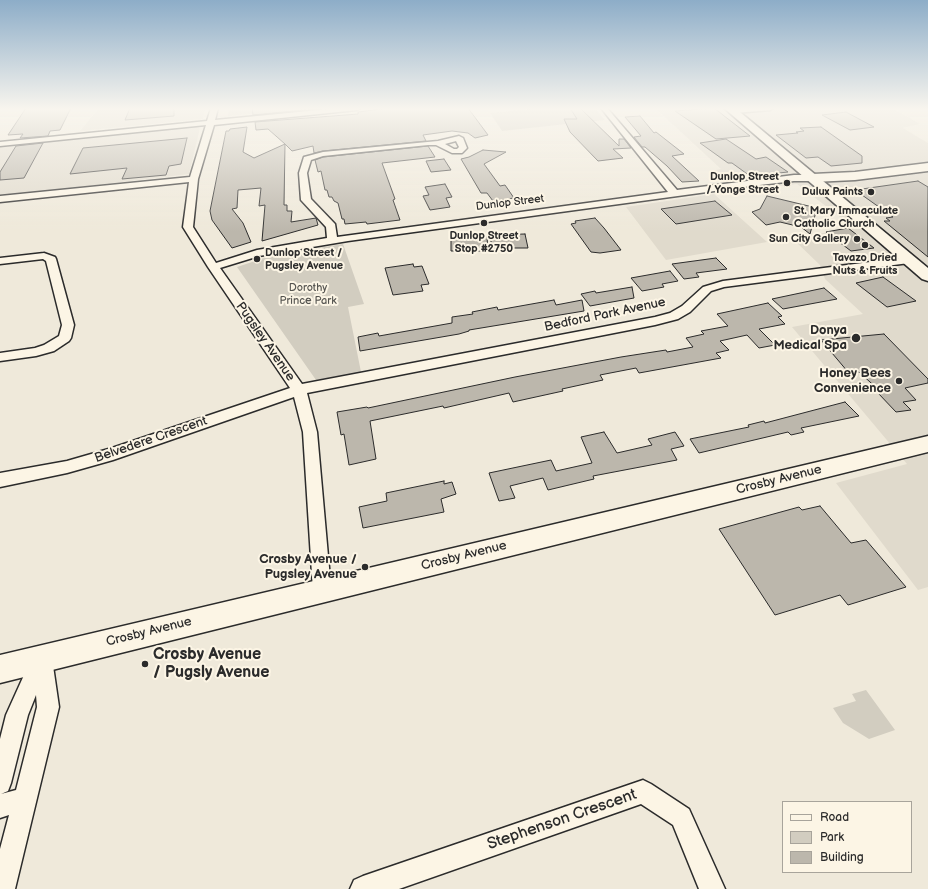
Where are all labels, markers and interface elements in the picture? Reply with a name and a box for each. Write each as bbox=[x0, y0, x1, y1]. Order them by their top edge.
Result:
place label: Dunlop Street / Yonge Street bbox=[706, 170, 779, 196]
marker: Dunlop Street / Yonge Street bbox=[782, 178, 792, 188]
place label: Dulux Paints bbox=[802, 185, 863, 199]
marker: Dulux Paints bbox=[866, 187, 876, 197]
street label: Dunlop Street bbox=[475, 192, 545, 214]
place label: St. Mary Immaculate Catholic Church bbox=[794, 204, 898, 230]
marker: St. Mary Immaculate Catholic Church bbox=[781, 212, 791, 222]
marker: Dunlop Street Stop #2750 bbox=[479, 218, 489, 228]
place label: Dunlop Street Stop #2750 bbox=[449, 229, 519, 255]
place label: Sun City Gallery bbox=[769, 232, 849, 246]
marker: Sun City Gallery bbox=[852, 234, 862, 244]
marker: Tavazo Dried Nuts & Fruits bbox=[860, 240, 870, 250]
place label: Dunlop Street / Pugsley Avenue bbox=[265, 246, 343, 272]
place label: Tavazo Dried Nuts & Fruits bbox=[832, 251, 898, 277]
marker: Dunlop Street / Pugsley Avenue bbox=[252, 254, 262, 264]
park label: Dorothy Prince Park bbox=[279, 281, 337, 307]
street label: Bedford Park Avenue bbox=[543, 295, 667, 335]
street label: Pugsley Avenue bbox=[232, 300, 298, 384]
place label: Donya Medical Spa bbox=[773, 323, 847, 354]
marker: Donya Medical Spa bbox=[850, 332, 862, 344]
place label: Honey Bees Convenience bbox=[814, 366, 891, 397]
marker: Honey Bees Convenience bbox=[894, 376, 904, 386]
street label: Belvedere Crescent bbox=[93, 413, 209, 467]
street label: Crosby Avenue bbox=[735, 462, 823, 498]
street label: Crosby Avenue bbox=[420, 538, 508, 574]
place label: Crosby Avenue / Pugsley Avenue bbox=[259, 552, 357, 583]
marker: Crosby Avenue / Pugsley Avenue bbox=[360, 562, 370, 572]
street label: Crosby Avenue bbox=[105, 614, 193, 650]
place label: Crosby Avenue / Pugsly Avenue bbox=[153, 645, 269, 683]
marker: Crosby Avenue / Pugsly Avenue bbox=[140, 659, 150, 669]
street label: Stephenson Crescent bbox=[485, 785, 639, 855]
legend bbox=[782, 801, 912, 873]
text: Road bbox=[820, 810, 849, 825]
text: Park bbox=[820, 830, 844, 845]
text: Building bbox=[820, 850, 864, 865]

